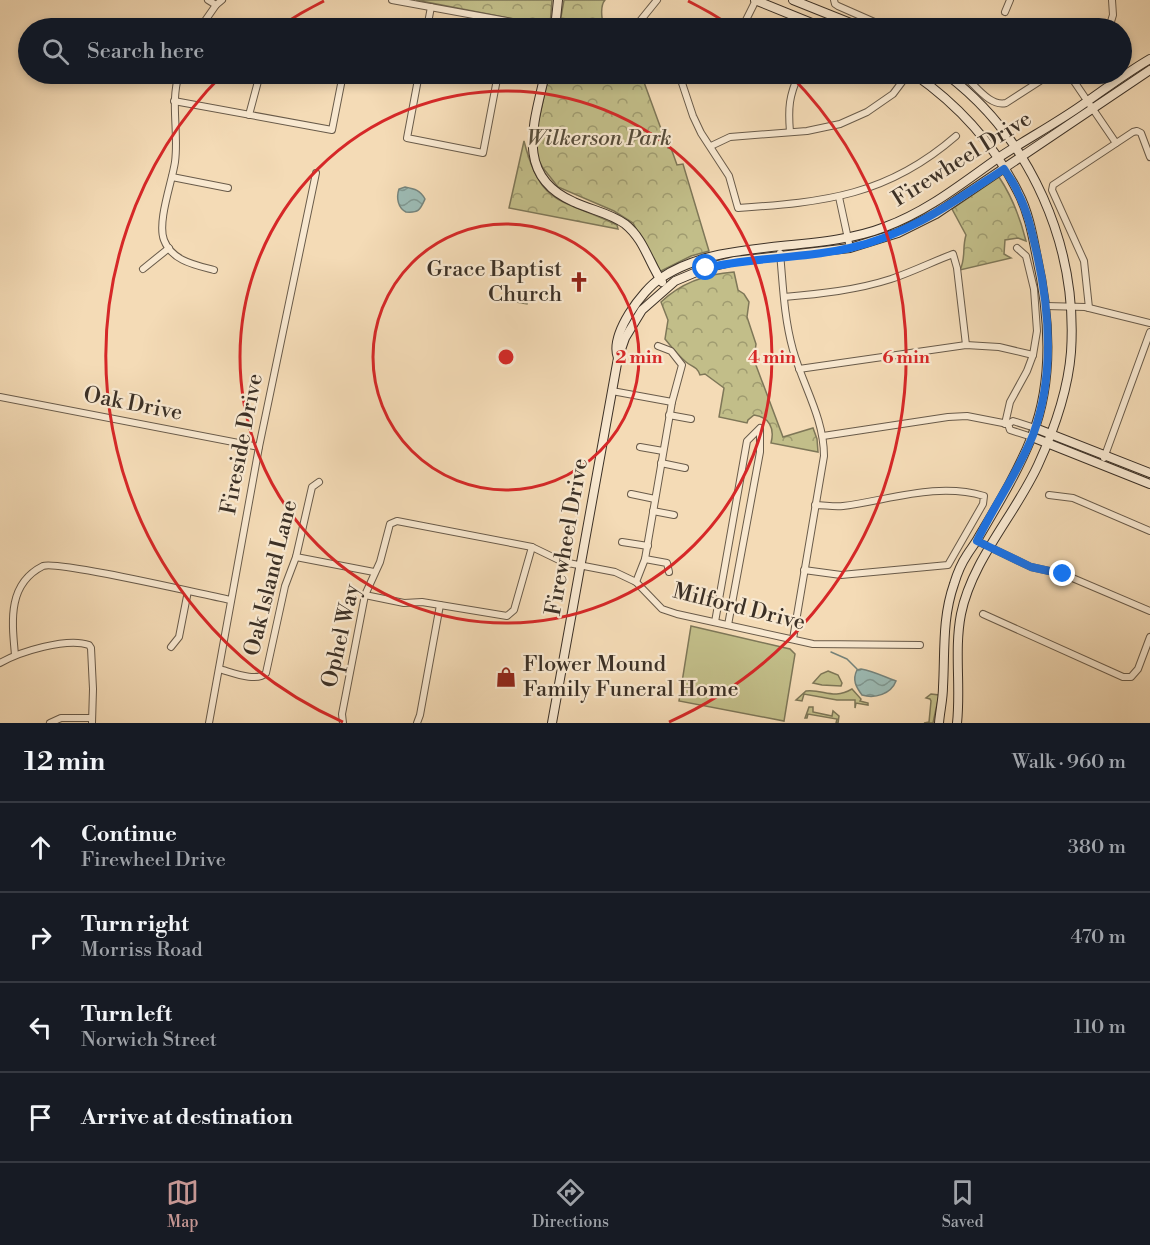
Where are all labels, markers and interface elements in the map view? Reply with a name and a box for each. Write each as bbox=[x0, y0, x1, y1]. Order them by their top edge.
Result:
search box bbox=[18, 18, 1132, 84]
icon: search bbox=[39, 35, 72, 68]
text: Search here bbox=[87, 38, 204, 65]
street label: Firewheel Drive bbox=[887, 105, 1037, 213]
park label: Wilkerson Park bbox=[526, 125, 672, 152]
route start bbox=[692, 254, 718, 280]
place label: Grace Baptist Church bbox=[427, 256, 562, 308]
church icon: Grace Baptist Church bbox=[567, 270, 591, 294]
text: 2 min bbox=[615, 346, 663, 369]
text: 4 min bbox=[748, 346, 796, 369]
text: 6 min bbox=[882, 346, 930, 369]
centre of rings bbox=[496, 347, 516, 367]
street label: Fireside Drive bbox=[215, 371, 269, 517]
street label: Oak Drive bbox=[81, 381, 185, 427]
street label: Firewheel Drive bbox=[540, 456, 594, 618]
street label: Oak Island Lane bbox=[239, 497, 303, 659]
route end bbox=[1049, 560, 1075, 586]
street label: Milford Drive bbox=[670, 578, 808, 636]
street label: Ophel Way bbox=[316, 581, 366, 690]
place label: Flower Mound Family Funeral Home bbox=[523, 651, 739, 703]
shop icon: Flower Mound Family Funeral Home bbox=[494, 665, 518, 689]
text: 12 min bbox=[24, 746, 105, 778]
text: Walk · 960 m bbox=[1012, 750, 1126, 775]
text: Continue bbox=[81, 821, 177, 848]
icon: ahead bbox=[24, 831, 57, 864]
text: 380 m bbox=[1068, 835, 1126, 860]
text: Firewheel Drive bbox=[81, 848, 226, 873]
text: Turn right bbox=[81, 911, 189, 938]
icon: right bbox=[24, 921, 57, 954]
text: 470 m bbox=[1070, 925, 1126, 950]
text: Morriss Road bbox=[81, 938, 203, 963]
text: Turn left bbox=[81, 1001, 172, 1028]
icon: left bbox=[24, 1011, 57, 1044]
text: 110 m bbox=[1074, 1015, 1126, 1040]
text: Norwich Street bbox=[81, 1028, 217, 1053]
icon: arrive bbox=[24, 1101, 57, 1134]
text: Arrive at destination bbox=[81, 1104, 293, 1131]
tab: Map bbox=[166, 1176, 199, 1232]
tab: Directions bbox=[532, 1176, 609, 1232]
tab: Saved bbox=[942, 1176, 984, 1232]

